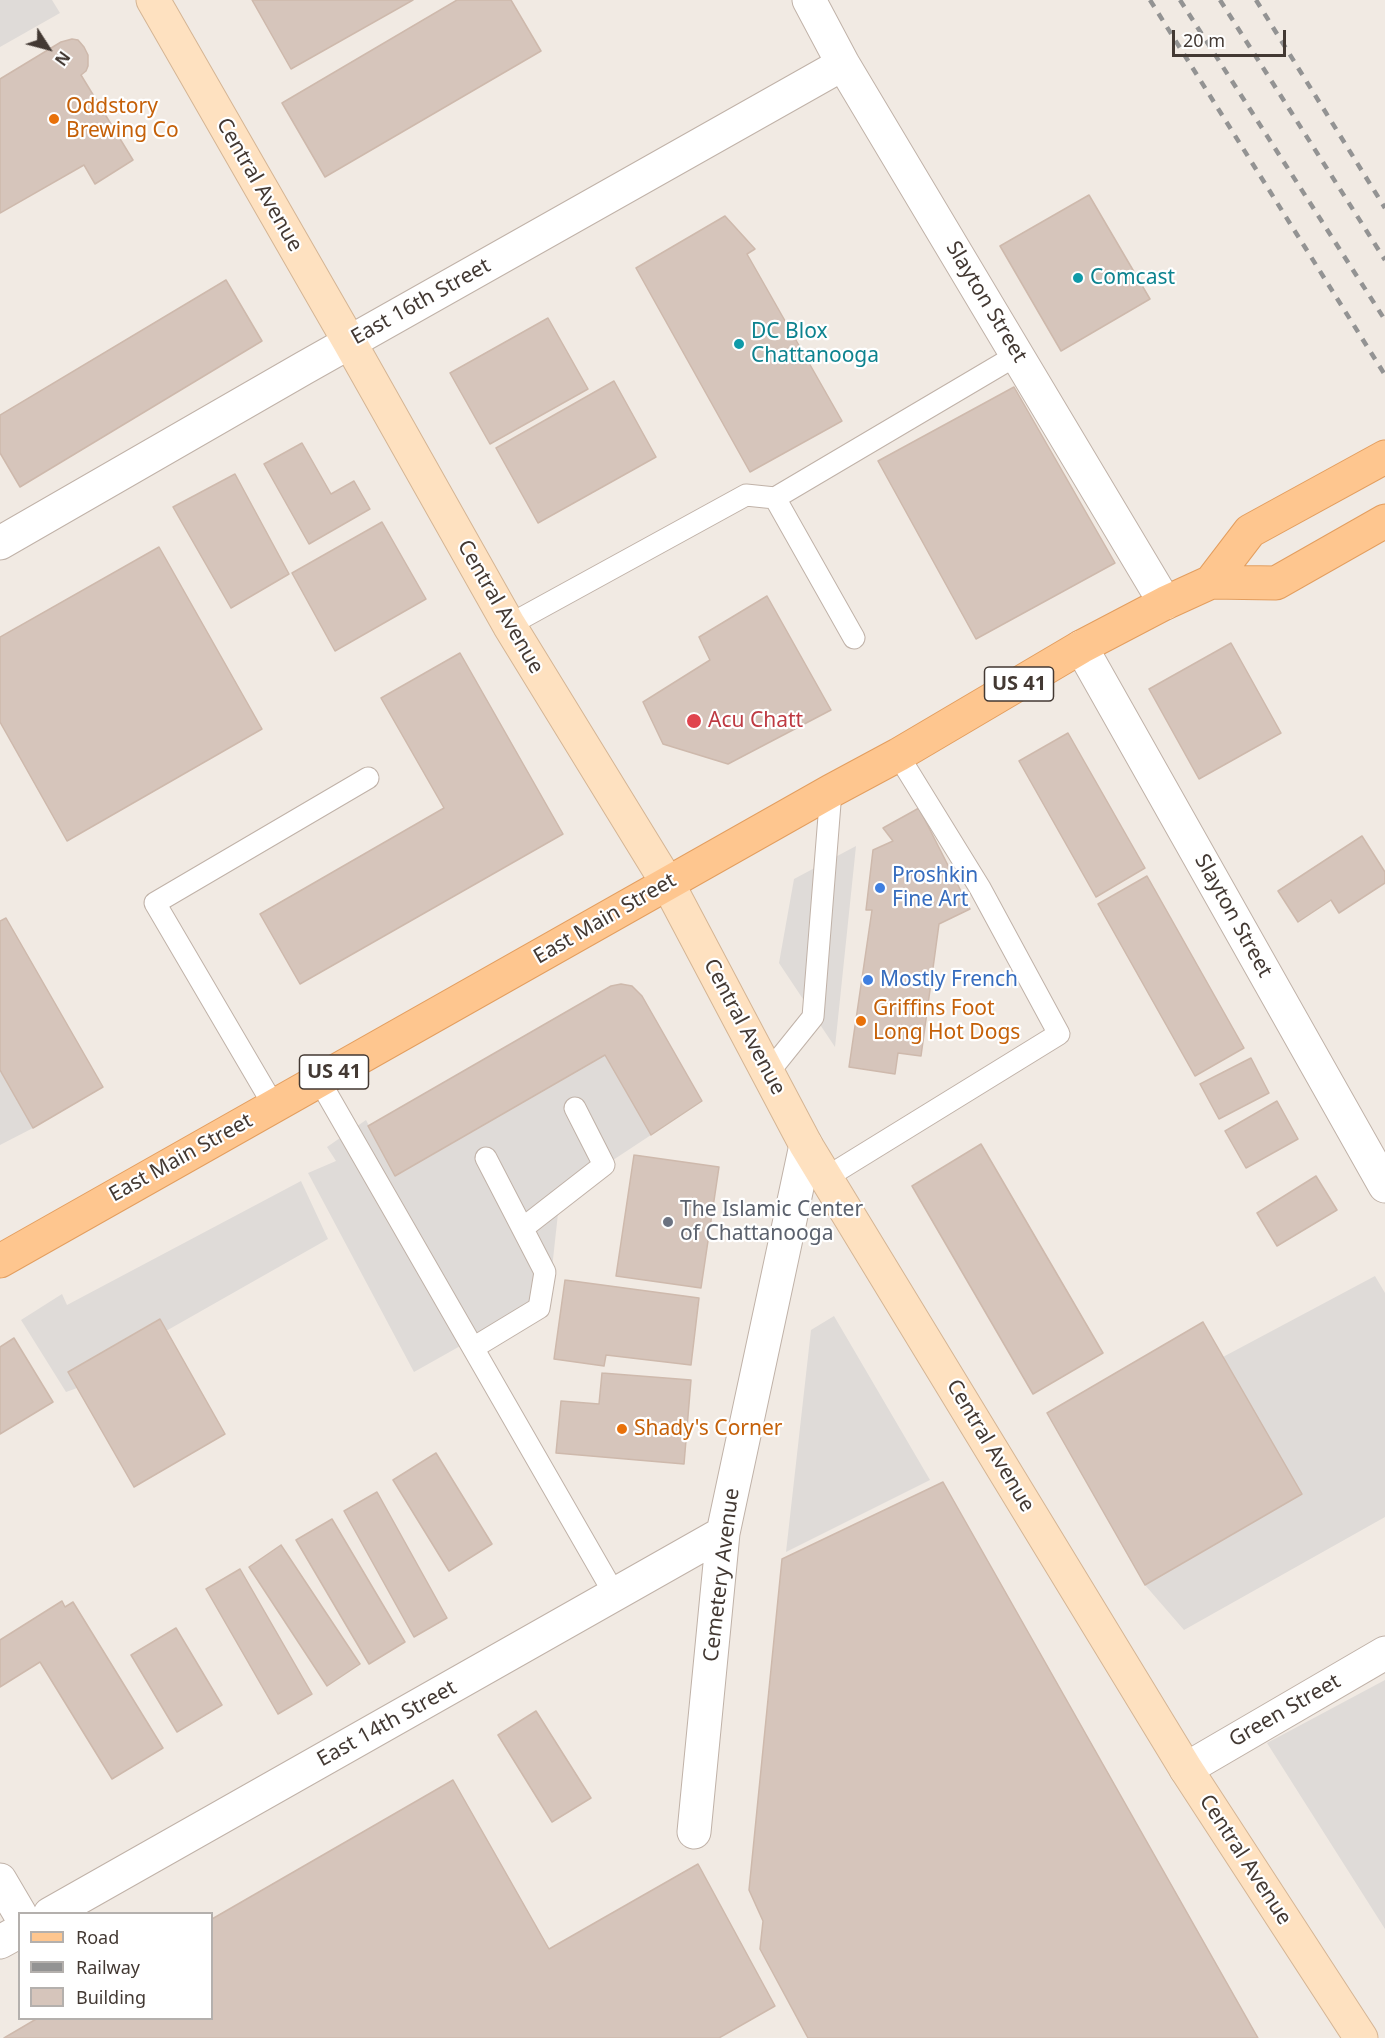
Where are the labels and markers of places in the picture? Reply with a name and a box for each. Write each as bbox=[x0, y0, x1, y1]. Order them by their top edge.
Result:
place label: Oddstory Brewing Co bbox=[66, 94, 179, 144]
marker: Oddstory Brewing Co bbox=[47, 112, 61, 126]
place label: Comcast bbox=[1090, 265, 1175, 291]
marker: Comcast bbox=[1071, 271, 1085, 285]
place label: DC Blox Chattanooga bbox=[751, 319, 879, 369]
marker: DC Blox Chattanooga bbox=[732, 337, 746, 351]
place label: Acu Chatt bbox=[708, 708, 803, 734]
marker: Acu Chatt bbox=[685, 712, 703, 730]
place label: Proshkin Fine Art bbox=[892, 863, 978, 913]
marker: Proshkin Fine Art bbox=[873, 881, 887, 895]
place label: Mostly French bbox=[880, 967, 1018, 993]
marker: Mostly French bbox=[861, 973, 875, 987]
place label: Griffins Foot Long Hot Dogs bbox=[873, 996, 1020, 1046]
marker: Griffins Foot Long Hot Dogs bbox=[854, 1014, 868, 1028]
place label: The Islamic Center of Chattanooga bbox=[680, 1197, 863, 1247]
marker: The Islamic Center of Chattanooga bbox=[661, 1215, 675, 1229]
place label: Shady's Corner bbox=[634, 1416, 783, 1442]
marker: Shady's Corner bbox=[615, 1422, 629, 1436]

